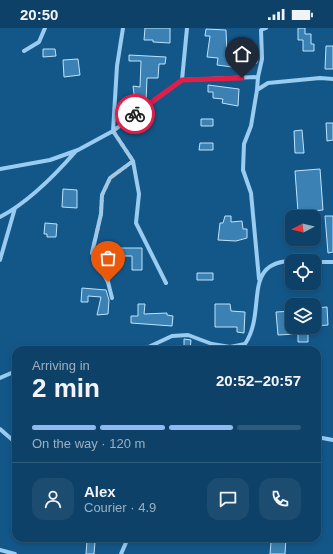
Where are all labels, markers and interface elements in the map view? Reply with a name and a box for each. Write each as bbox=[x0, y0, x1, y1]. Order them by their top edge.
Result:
text: 20:50 bbox=[20, 6, 58, 23]
pin bbox=[225, 37, 259, 78]
icon: home bbox=[231, 43, 253, 65]
courier bbox=[115, 94, 155, 134]
icon: bike bbox=[124, 103, 146, 125]
north arrow bbox=[285, 210, 321, 246]
map controls bbox=[285, 210, 321, 334]
pin bbox=[91, 241, 125, 282]
icon: bag bbox=[97, 247, 119, 269]
button: locate bbox=[285, 254, 321, 290]
button: layers bbox=[285, 298, 321, 334]
text: Arriving in bbox=[32, 358, 90, 373]
text: 20:52–20:57 bbox=[216, 372, 301, 389]
text: 2 min bbox=[32, 373, 100, 403]
text: On the way · 120 m bbox=[32, 436, 145, 451]
button: person bbox=[32, 478, 74, 520]
button: chat bbox=[207, 478, 249, 520]
button: phone bbox=[259, 478, 301, 520]
text: Alex bbox=[84, 483, 116, 500]
text: Courier · 4.9 bbox=[84, 500, 156, 515]

